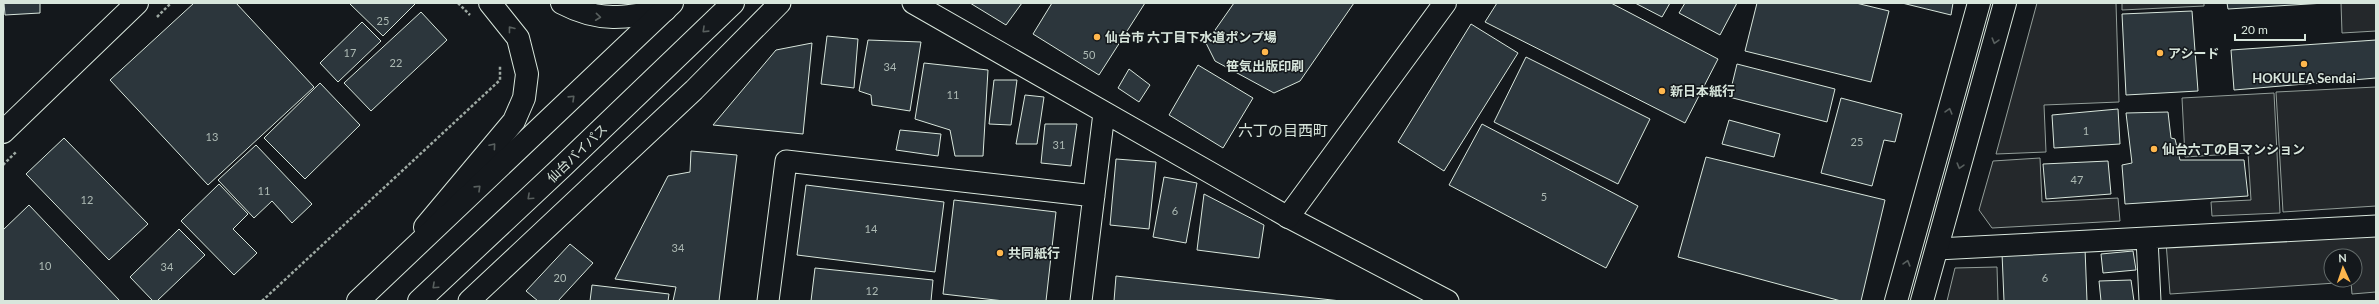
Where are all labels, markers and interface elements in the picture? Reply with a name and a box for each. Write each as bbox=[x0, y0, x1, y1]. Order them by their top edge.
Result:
one-way arrow bbox=[595, 12, 602, 21]
house number: 25 bbox=[377, 14, 389, 27]
scale bar bbox=[2235, 16, 2305, 42]
text: 20 m bbox=[2241, 22, 2268, 37]
one-way arrow bbox=[702, 25, 710, 33]
one-way arrow bbox=[509, 26, 516, 33]
place label: 仙台市 六丁目下水道ポンプ場 bbox=[1105, 29, 1277, 45]
marker: 仙台市 六丁目下水道ポンプ場 bbox=[1092, 32, 1102, 42]
one-way arrow bbox=[1991, 37, 2000, 44]
place label: アシード bbox=[2168, 45, 2219, 61]
house number: 17 bbox=[344, 46, 356, 59]
marker: 笹気出版印刷 bbox=[1260, 47, 1270, 57]
house number: 50 bbox=[1083, 48, 1096, 61]
marker: アシード bbox=[2155, 48, 2165, 58]
house number: 22 bbox=[390, 56, 402, 69]
place label: 笹気出版印刷 bbox=[1226, 58, 1304, 74]
marker: HOKULEA Sendai bbox=[2299, 59, 2309, 69]
house number: 34 bbox=[884, 60, 897, 73]
place label: HOKULEA Sendai bbox=[2252, 70, 2356, 86]
place label: 新日本紙行 bbox=[1670, 83, 1735, 99]
marker: 新日本紙行 bbox=[1657, 86, 1667, 96]
house number: 11 bbox=[947, 88, 959, 101]
one-way arrow bbox=[567, 95, 575, 103]
one-way arrow bbox=[1944, 108, 1953, 115]
street label: 仙台バイパス bbox=[543, 120, 611, 186]
district label: 六丁の目西町 bbox=[1238, 121, 1328, 139]
house number: 1 bbox=[2083, 124, 2089, 137]
house number: 13 bbox=[206, 130, 218, 143]
house number: 25 bbox=[1851, 135, 1863, 148]
house number: 31 bbox=[1053, 138, 1065, 151]
place label: 仙台六丁の目マンション bbox=[2162, 141, 2305, 157]
one-way arrow bbox=[489, 143, 496, 150]
marker: 仙台六丁の目マンション bbox=[2149, 144, 2159, 154]
one-way arrow bbox=[1956, 162, 1965, 169]
house number: 47 bbox=[2071, 173, 2083, 186]
house number: 11 bbox=[258, 184, 270, 197]
one-way arrow bbox=[473, 185, 481, 192]
house number: 5 bbox=[1541, 190, 1547, 203]
house number: 12 bbox=[81, 193, 93, 206]
one-way arrow bbox=[527, 193, 535, 200]
house number: 6 bbox=[1172, 204, 1178, 217]
house number: 14 bbox=[865, 222, 878, 235]
house number: 34 bbox=[672, 241, 685, 254]
place label: 共同紙行 bbox=[1008, 245, 1060, 261]
marker: 共同紙行 bbox=[995, 248, 1005, 258]
north arrow bbox=[2323, 248, 2363, 288]
text: N bbox=[2338, 251, 2347, 264]
house number: 10 bbox=[39, 259, 52, 272]
house number: 34 bbox=[161, 260, 174, 273]
one-way arrow bbox=[1902, 260, 1911, 267]
house number: 20 bbox=[554, 271, 567, 284]
house number: 6 bbox=[2042, 271, 2048, 284]
one-way arrow bbox=[432, 281, 440, 289]
house number: 12 bbox=[866, 284, 878, 297]

